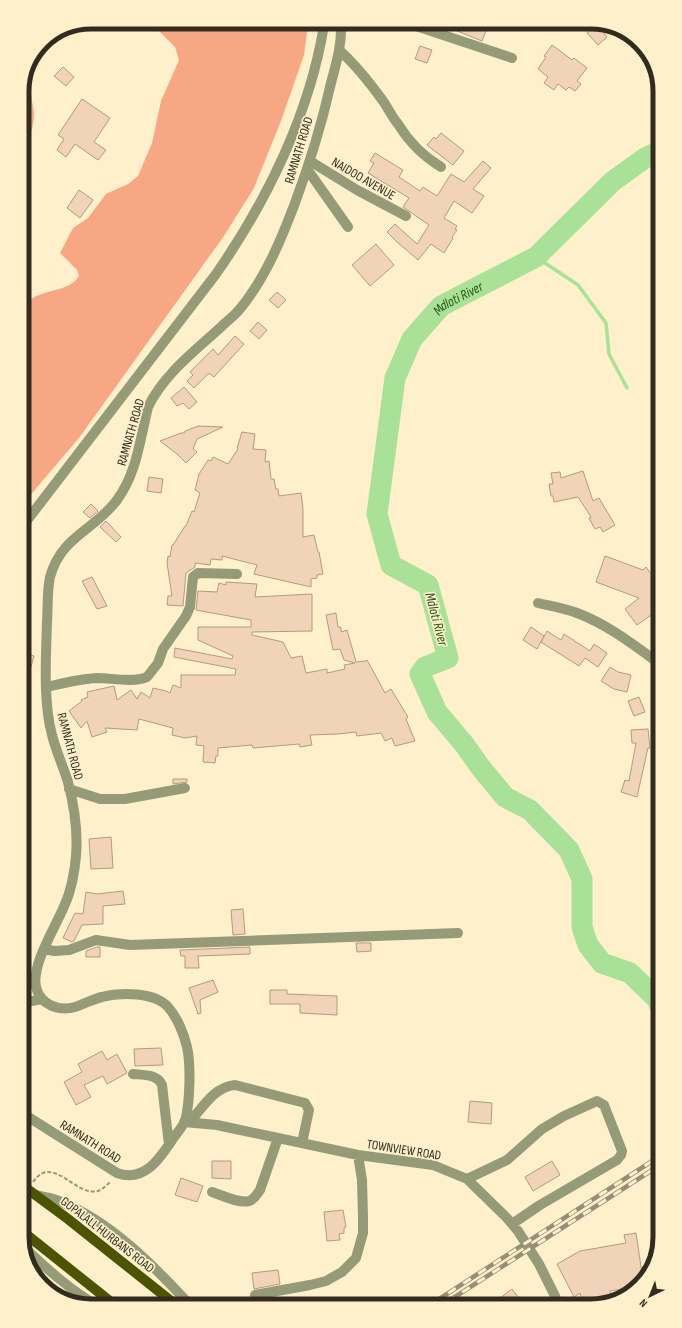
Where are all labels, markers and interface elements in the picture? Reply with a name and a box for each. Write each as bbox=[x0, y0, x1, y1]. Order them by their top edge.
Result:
street label: RAMNATH ROAD bbox=[281, 115, 317, 186]
street label: NAIDOO AVENUE bbox=[329, 154, 398, 204]
water label: Mdloti River bbox=[429, 277, 487, 319]
street label: RAMNATH ROAD bbox=[114, 397, 148, 468]
water label: Mdloti River bbox=[421, 591, 452, 649]
street label: RAMNATH ROAD bbox=[53, 711, 87, 782]
street label: RAMNATH ROAD bbox=[57, 1117, 124, 1167]
street label: TOWNVIEW ROAD bbox=[366, 1136, 442, 1164]
street label: GOPALALL HURBANS ROAD bbox=[57, 1193, 158, 1276]
north arrow bbox=[630, 1276, 670, 1316]
text: N bbox=[637, 1296, 650, 1310]

